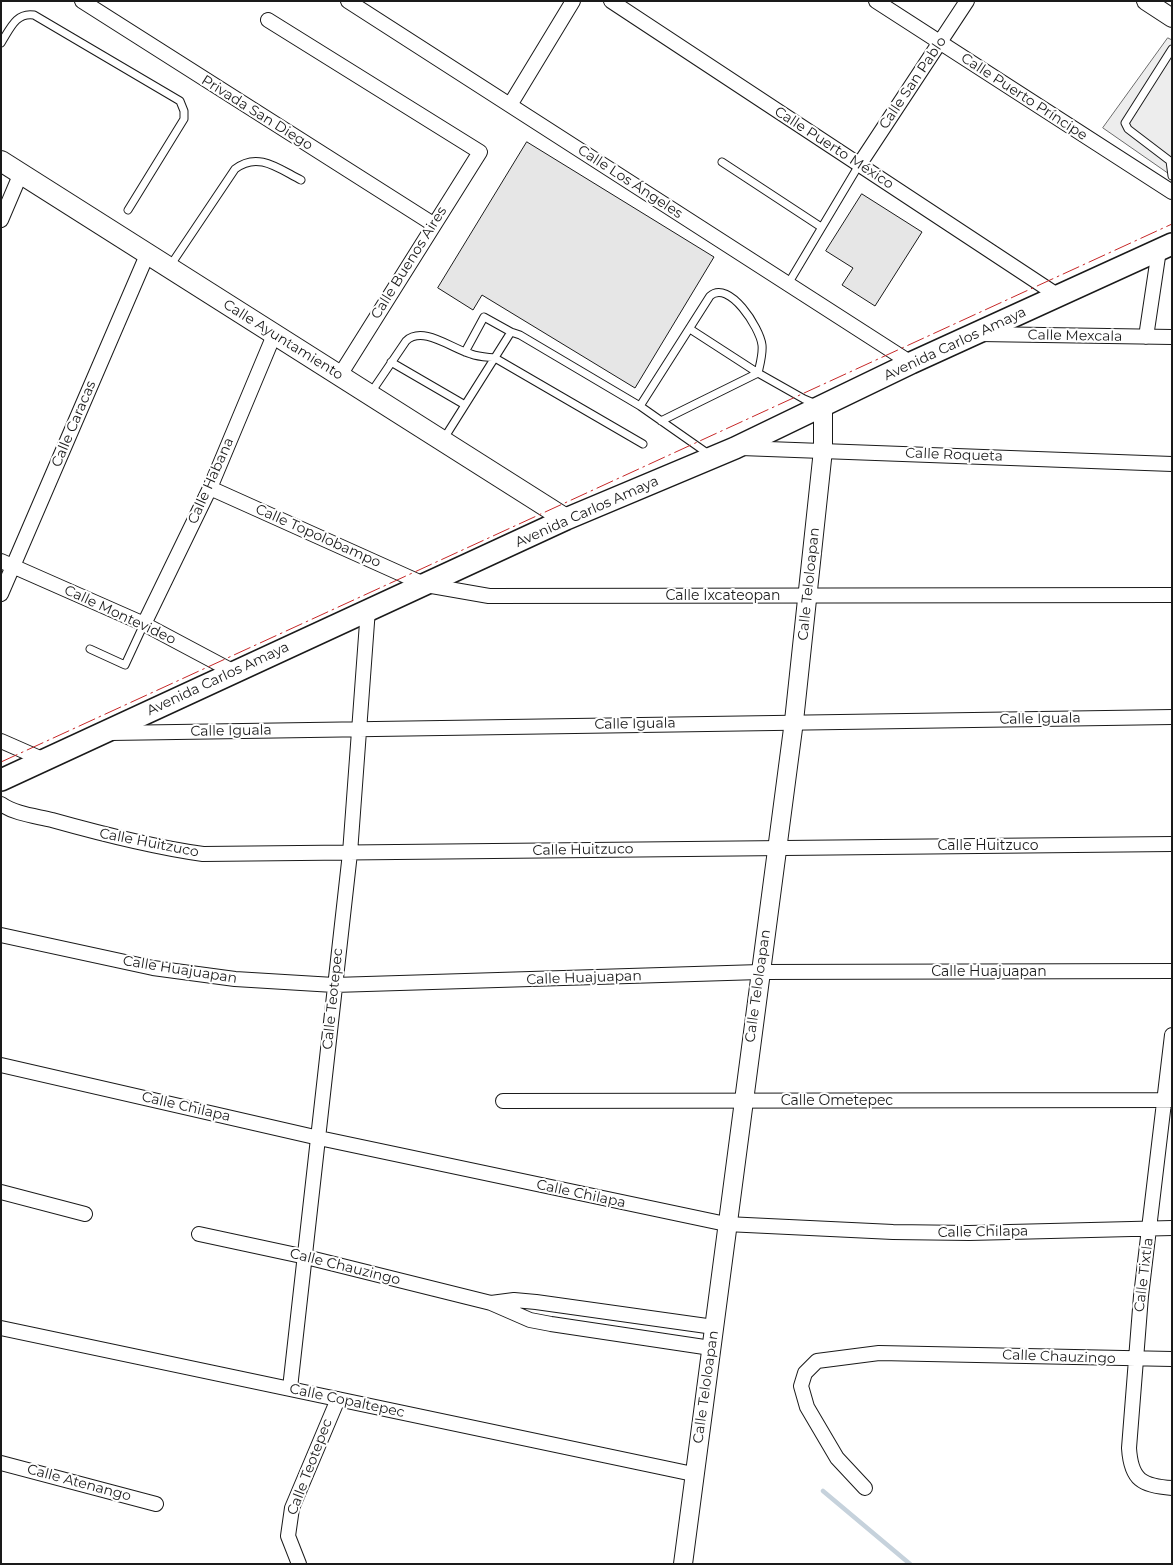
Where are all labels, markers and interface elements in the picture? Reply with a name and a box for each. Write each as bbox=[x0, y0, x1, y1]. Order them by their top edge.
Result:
street label: Calle San Pablo bbox=[876, 34, 950, 132]
street label: Calle Puerto Príncipe bbox=[958, 50, 1090, 144]
street label: Privada San Diego bbox=[198, 72, 316, 154]
street label: Calle Puerto México bbox=[771, 103, 897, 193]
street label: Calle Los Ángeles bbox=[574, 142, 686, 222]
street label: Calle Buenos Aires bbox=[368, 204, 450, 322]
street label: Calle Ayuntamiento bbox=[220, 296, 346, 384]
street label: Avenida Carlos Amaya bbox=[881, 304, 1029, 384]
street label: Calle Mexcala bbox=[1027, 327, 1123, 345]
street label: Calle Caracas bbox=[48, 378, 100, 470]
street label: Calle Habana bbox=[184, 435, 238, 527]
street label: Calle Roqueta bbox=[905, 445, 1003, 465]
street label: Avenida Carlos Amaya bbox=[513, 473, 661, 551]
street label: Calle Topolobampo bbox=[253, 501, 383, 571]
street label: Calle Teloloapan bbox=[795, 526, 823, 642]
street label: Calle Montevideo bbox=[62, 582, 178, 648]
street label: Calle Ixcateopan bbox=[665, 588, 781, 604]
street label: Avenida Carlos Amaya bbox=[144, 639, 292, 719]
street label: Calle Iguala bbox=[999, 710, 1081, 728]
street label: Calle Iguala bbox=[594, 715, 676, 733]
street label: Calle Iguala bbox=[190, 722, 272, 740]
street label: Calle Huitzuco bbox=[98, 825, 200, 861]
street label: Calle Huitzuco bbox=[938, 838, 1038, 854]
street label: Calle Huitzuco bbox=[532, 841, 634, 859]
street label: Calle Teloloapan bbox=[742, 928, 774, 1044]
street label: Calle Teotepec bbox=[319, 947, 347, 1051]
street label: Calle Huajuapan bbox=[122, 953, 238, 987]
street label: Calle Huajuapan bbox=[931, 964, 1047, 980]
street label: Calle Huajuapan bbox=[526, 968, 642, 988]
street label: Calle Chilapa bbox=[140, 1089, 232, 1125]
street label: Calle Ometepec bbox=[781, 1093, 893, 1109]
street label: Calle Chilapa bbox=[535, 1176, 627, 1212]
street label: Calle Chilapa bbox=[938, 1223, 1028, 1241]
street label: Calle Tixtla bbox=[1131, 1237, 1157, 1313]
street label: Calle Chauzingo bbox=[288, 1245, 402, 1289]
street label: Calle Teloloapan bbox=[690, 1329, 722, 1445]
street label: Calle Chauzingo bbox=[1002, 1347, 1116, 1367]
street label: Calle Copaltepec bbox=[288, 1381, 406, 1421]
street label: Calle Teotepec bbox=[284, 1416, 336, 1518]
street label: Calle Atenango bbox=[25, 1461, 133, 1505]

